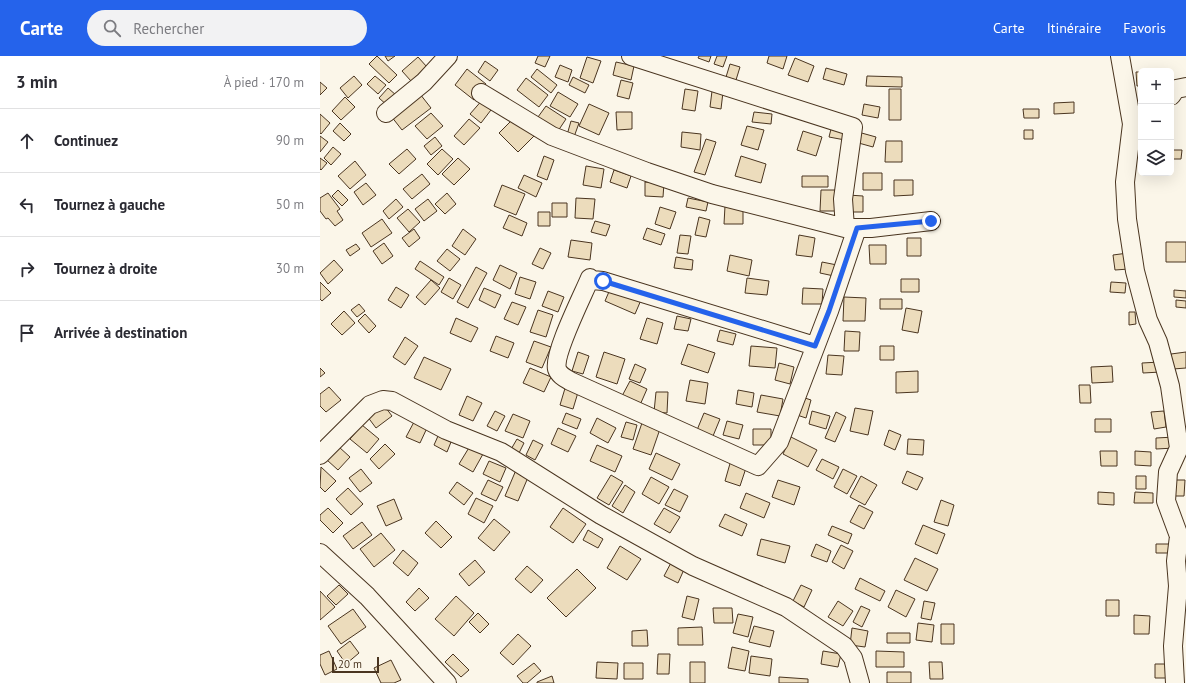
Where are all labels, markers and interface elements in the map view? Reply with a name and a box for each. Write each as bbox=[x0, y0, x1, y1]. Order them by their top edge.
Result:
search box bbox=[87, 10, 367, 46]
text: Carte bbox=[20, 16, 63, 40]
icon: search bbox=[101, 17, 123, 39]
text: Rechercher bbox=[133, 19, 204, 38]
text: Carte bbox=[993, 19, 1025, 37]
text: Itinéraire bbox=[1047, 19, 1101, 37]
text: Favoris bbox=[1123, 19, 1166, 37]
map controls bbox=[1138, 68, 1174, 176]
button: + bbox=[1138, 68, 1174, 104]
text: 3 min bbox=[16, 71, 57, 93]
text: À pied · 170 m bbox=[224, 74, 304, 91]
button: − bbox=[1138, 104, 1174, 140]
icon: ahead bbox=[16, 130, 38, 152]
text: Continuez bbox=[54, 131, 118, 150]
text: 90 m bbox=[276, 132, 304, 149]
button: layers bbox=[1138, 140, 1174, 176]
icon: left bbox=[16, 194, 38, 216]
text: Tournez à gauche bbox=[54, 195, 165, 214]
text: 50 m bbox=[276, 196, 304, 213]
route end bbox=[922, 212, 940, 230]
icon: right bbox=[16, 258, 38, 280]
text: Tournez à droite bbox=[54, 259, 157, 278]
text: 30 m bbox=[276, 260, 304, 277]
route start bbox=[594, 272, 612, 290]
icon: arrive bbox=[16, 322, 38, 344]
text: Arrivée à destination bbox=[54, 323, 187, 342]
scale bar bbox=[332, 655, 379, 674]
text: 20 m bbox=[338, 657, 362, 671]

